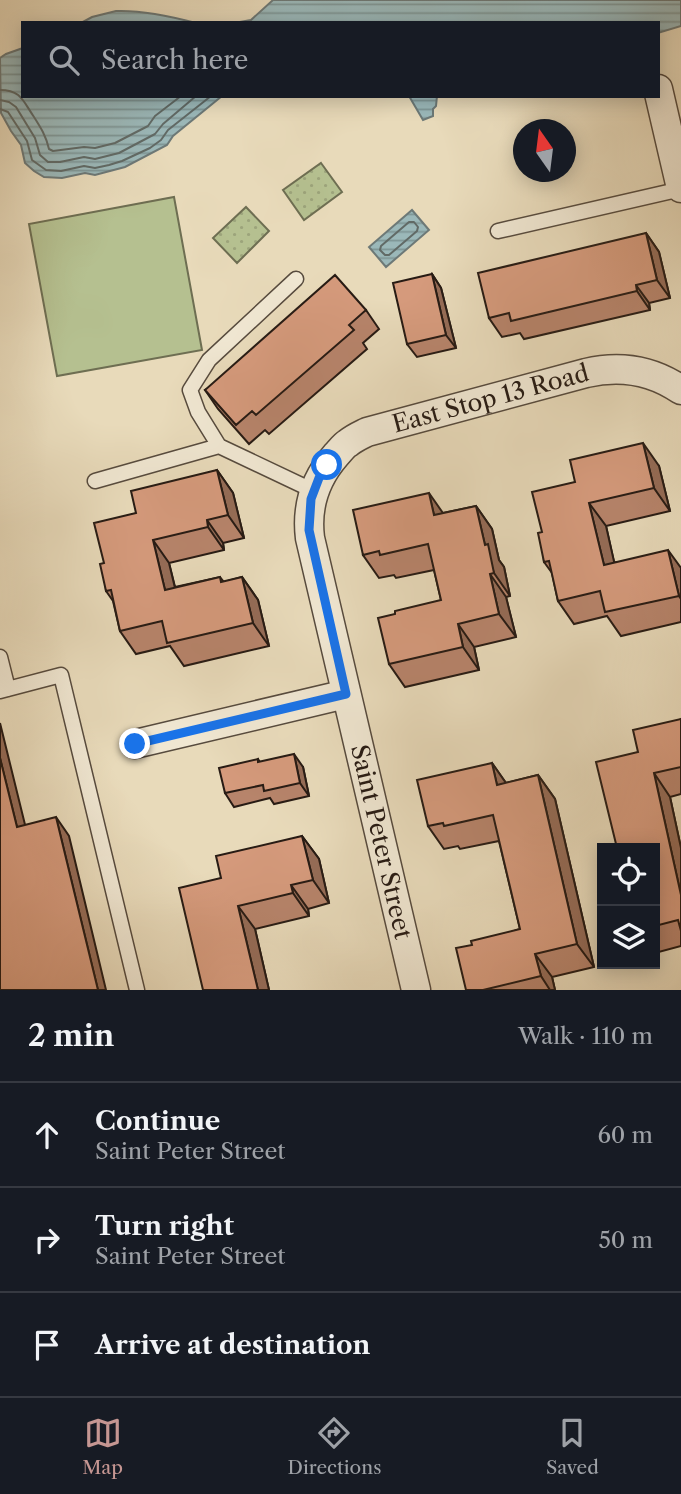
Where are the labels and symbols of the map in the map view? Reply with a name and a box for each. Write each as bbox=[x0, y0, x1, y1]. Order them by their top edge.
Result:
north arrow bbox=[513, 119, 576, 182]
street label: East Stop 13 Road bbox=[389, 358, 592, 439]
route start bbox=[311, 449, 342, 480]
route end bbox=[119, 728, 150, 759]
street label: Saint Peter Street bbox=[345, 742, 418, 942]

